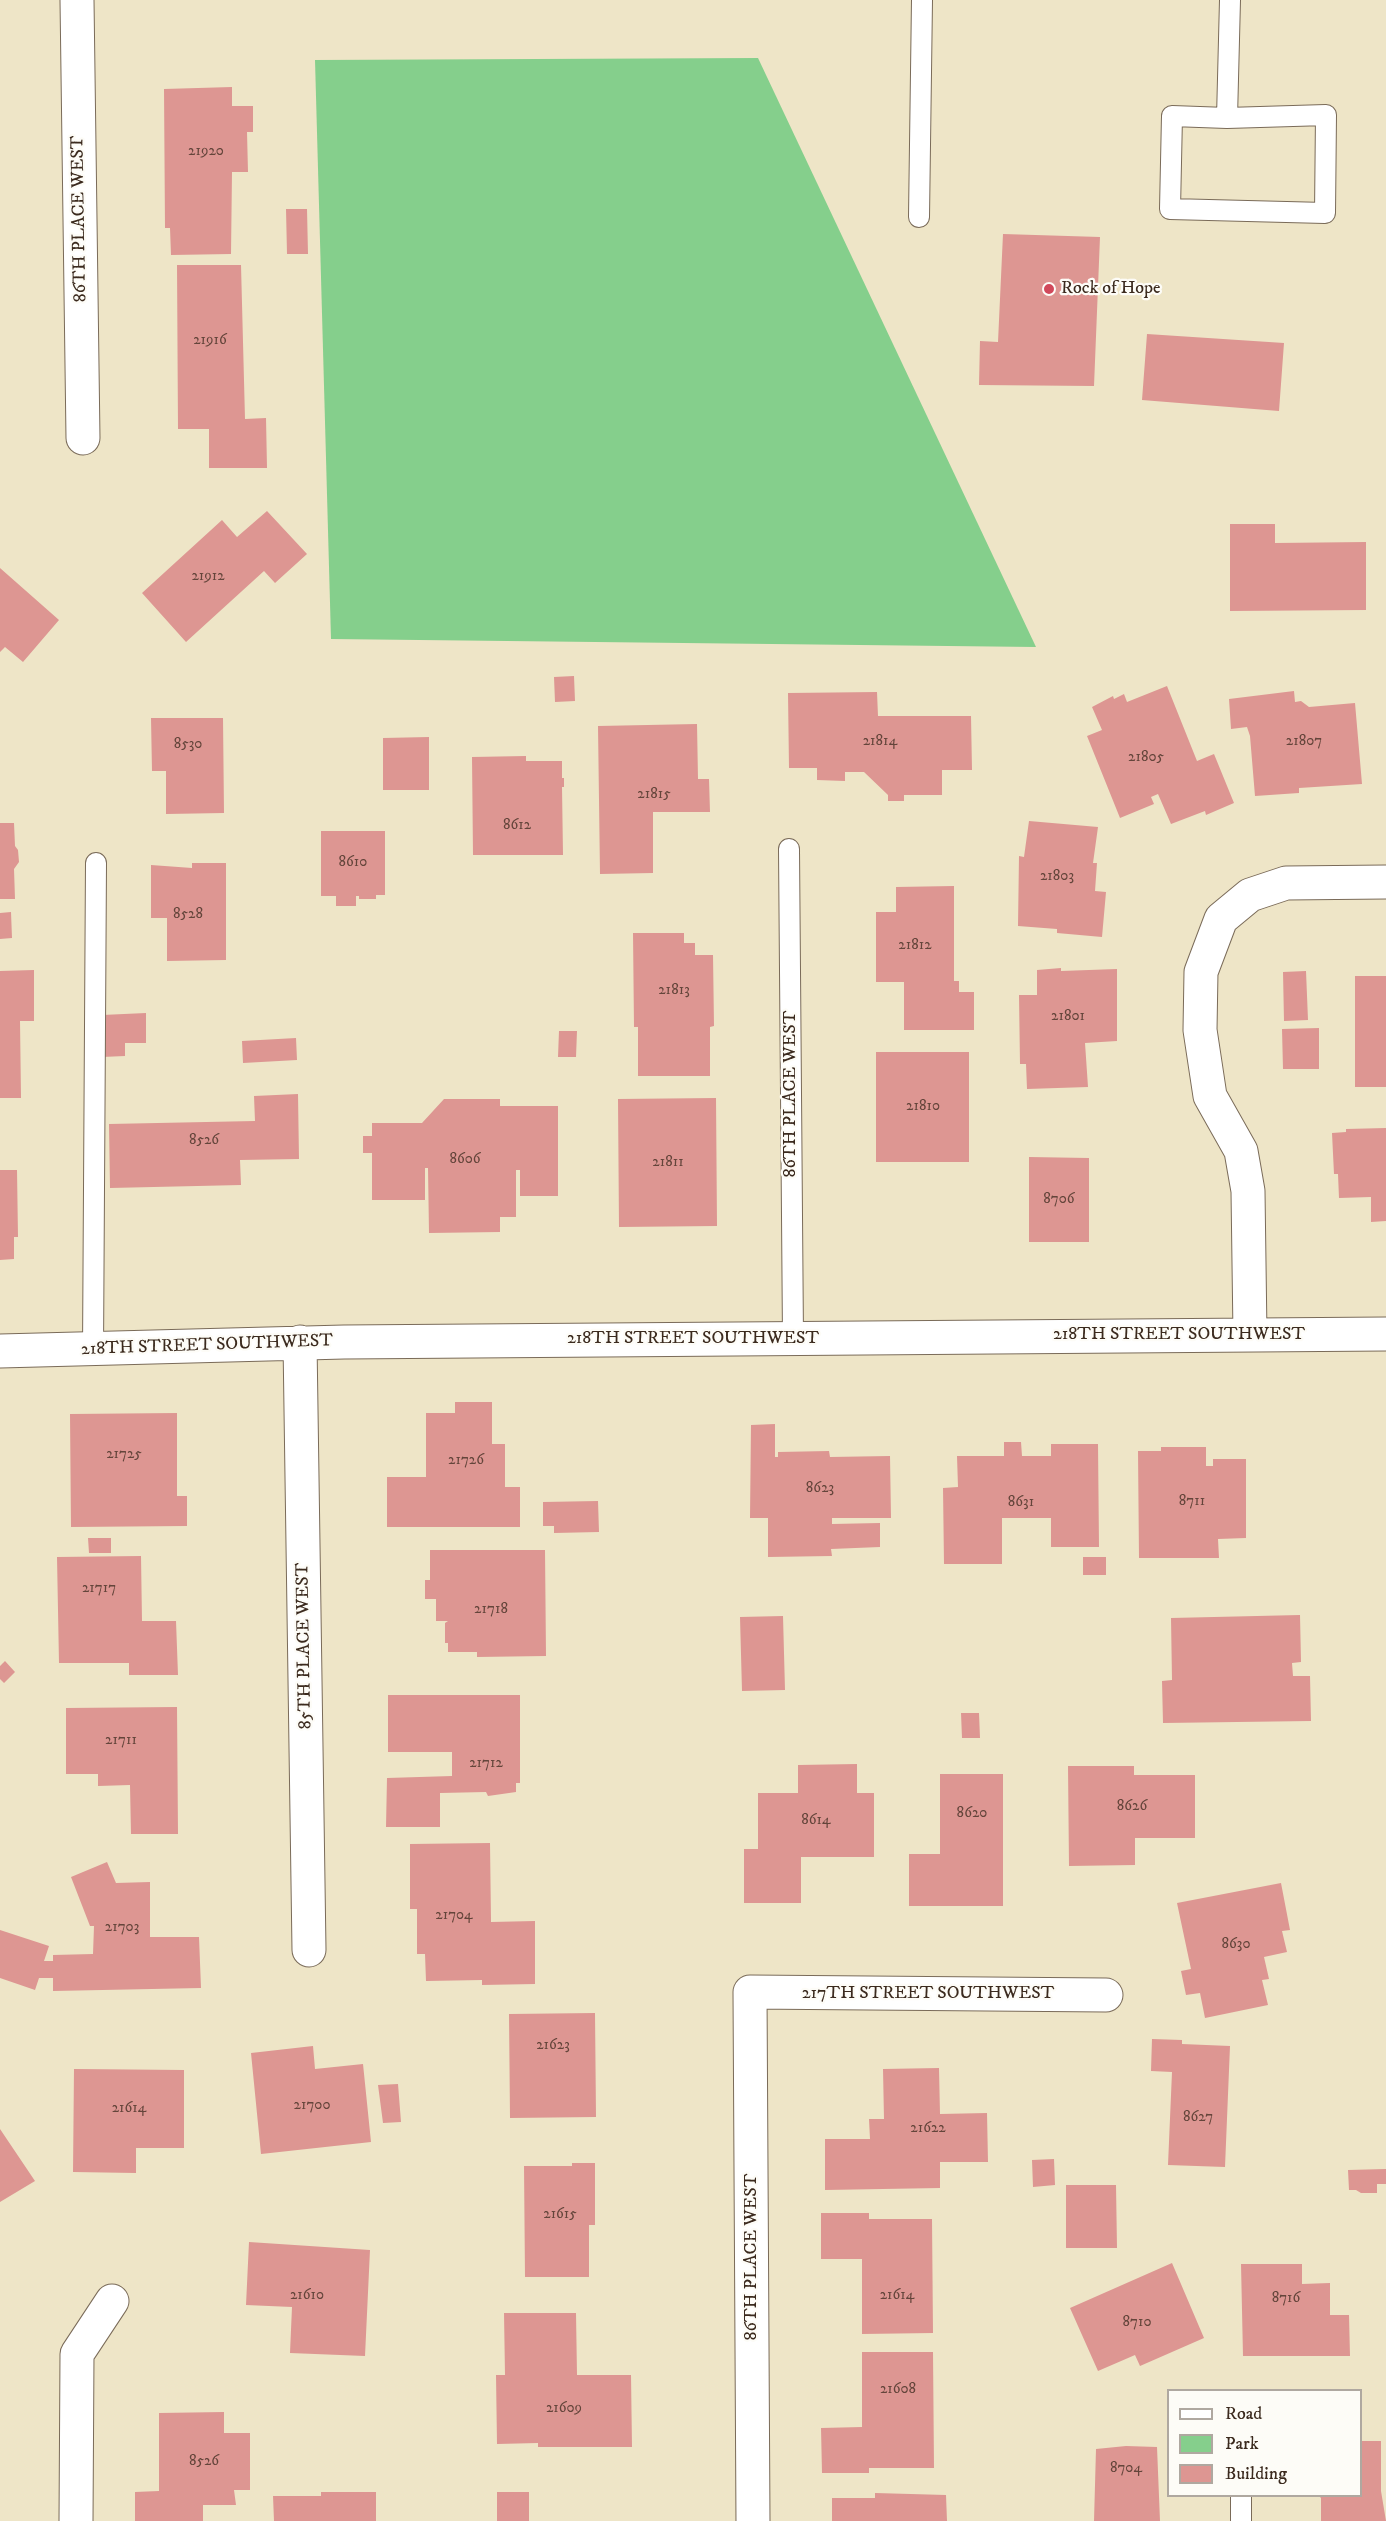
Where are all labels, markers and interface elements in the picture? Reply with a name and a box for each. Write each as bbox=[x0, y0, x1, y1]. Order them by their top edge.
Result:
street label: 86TH PLACE WEST bbox=[68, 135, 92, 303]
house number: 21920 bbox=[188, 143, 224, 161]
place label: Rock of Hope bbox=[1061, 278, 1161, 300]
marker: Rock of Hope bbox=[1042, 282, 1056, 296]
house number: 21916 bbox=[193, 332, 227, 350]
house number: 21912 bbox=[191, 568, 225, 586]
house number: 21814 bbox=[863, 733, 897, 751]
house number: 21807 bbox=[1286, 733, 1322, 751]
house number: 8530 bbox=[174, 736, 202, 754]
house number: 21805 bbox=[1128, 749, 1164, 767]
house number: 21815 bbox=[637, 786, 671, 804]
house number: 8612 bbox=[503, 817, 531, 835]
house number: 8610 bbox=[339, 854, 367, 872]
house number: 21803 bbox=[1040, 868, 1074, 886]
house number: 8528 bbox=[173, 906, 203, 924]
house number: 21812 bbox=[898, 937, 932, 955]
house number: 21813 bbox=[658, 982, 690, 1000]
house number: 21801 bbox=[1051, 1008, 1085, 1026]
street label: 86TH PLACE WEST bbox=[780, 1011, 802, 1177]
house number: 21810 bbox=[906, 1098, 940, 1116]
house number: 8526 bbox=[189, 1132, 219, 1150]
house number: 8606 bbox=[449, 1151, 481, 1169]
house number: 21811 bbox=[652, 1154, 684, 1172]
house number: 8706 bbox=[1043, 1191, 1075, 1209]
street label: 218TH STREET SOUTHWEST bbox=[1053, 1324, 1305, 1346]
street label: 218TH STREET SOUTHWEST bbox=[567, 1328, 819, 1350]
street label: 218TH STREET SOUTHWEST bbox=[81, 1331, 333, 1361]
house number: 21725 bbox=[106, 1446, 142, 1464]
house number: 21726 bbox=[448, 1452, 484, 1470]
house number: 8623 bbox=[806, 1480, 834, 1498]
house number: 8711 bbox=[1179, 1493, 1205, 1511]
house number: 8631 bbox=[1008, 1494, 1034, 1512]
street label: 85TH PLACE WEST bbox=[293, 1563, 317, 1729]
house number: 21717 bbox=[82, 1580, 116, 1598]
house number: 21718 bbox=[474, 1601, 508, 1619]
house number: 21711 bbox=[105, 1732, 137, 1750]
house number: 21712 bbox=[469, 1755, 503, 1773]
house number: 8626 bbox=[1117, 1798, 1147, 1816]
house number: 8620 bbox=[957, 1805, 987, 1823]
house number: 8614 bbox=[801, 1812, 831, 1830]
house number: 21704 bbox=[435, 1907, 473, 1925]
house number: 21703 bbox=[105, 1919, 139, 1937]
house number: 8630 bbox=[1222, 1936, 1250, 1954]
street label: 217TH STREET SOUTHWEST bbox=[802, 1983, 1054, 2005]
house number: 21623 bbox=[536, 2037, 570, 2055]
house number: 21700 bbox=[294, 2097, 330, 2115]
house number: 21614 bbox=[112, 2100, 146, 2118]
house number: 8627 bbox=[1183, 2109, 1213, 2127]
house number: 21622 bbox=[910, 2120, 946, 2138]
street label: 86TH PLACE WEST bbox=[741, 2174, 763, 2340]
house number: 21615 bbox=[543, 2206, 577, 2224]
house number: 21610 bbox=[290, 2287, 324, 2305]
house number: 21614 bbox=[880, 2287, 914, 2305]
house number: 8716 bbox=[1272, 2290, 1300, 2308]
house number: 8710 bbox=[1123, 2314, 1151, 2332]
house number: 21608 bbox=[880, 2381, 916, 2399]
legend bbox=[1167, 2389, 1362, 2497]
house number: 21609 bbox=[546, 2400, 582, 2418]
text: Road bbox=[1225, 2403, 1262, 2425]
text: Park bbox=[1225, 2433, 1259, 2455]
house number: 8526 bbox=[189, 2453, 219, 2471]
house number: 8704 bbox=[1110, 2460, 1142, 2478]
text: Building bbox=[1225, 2463, 1287, 2485]

